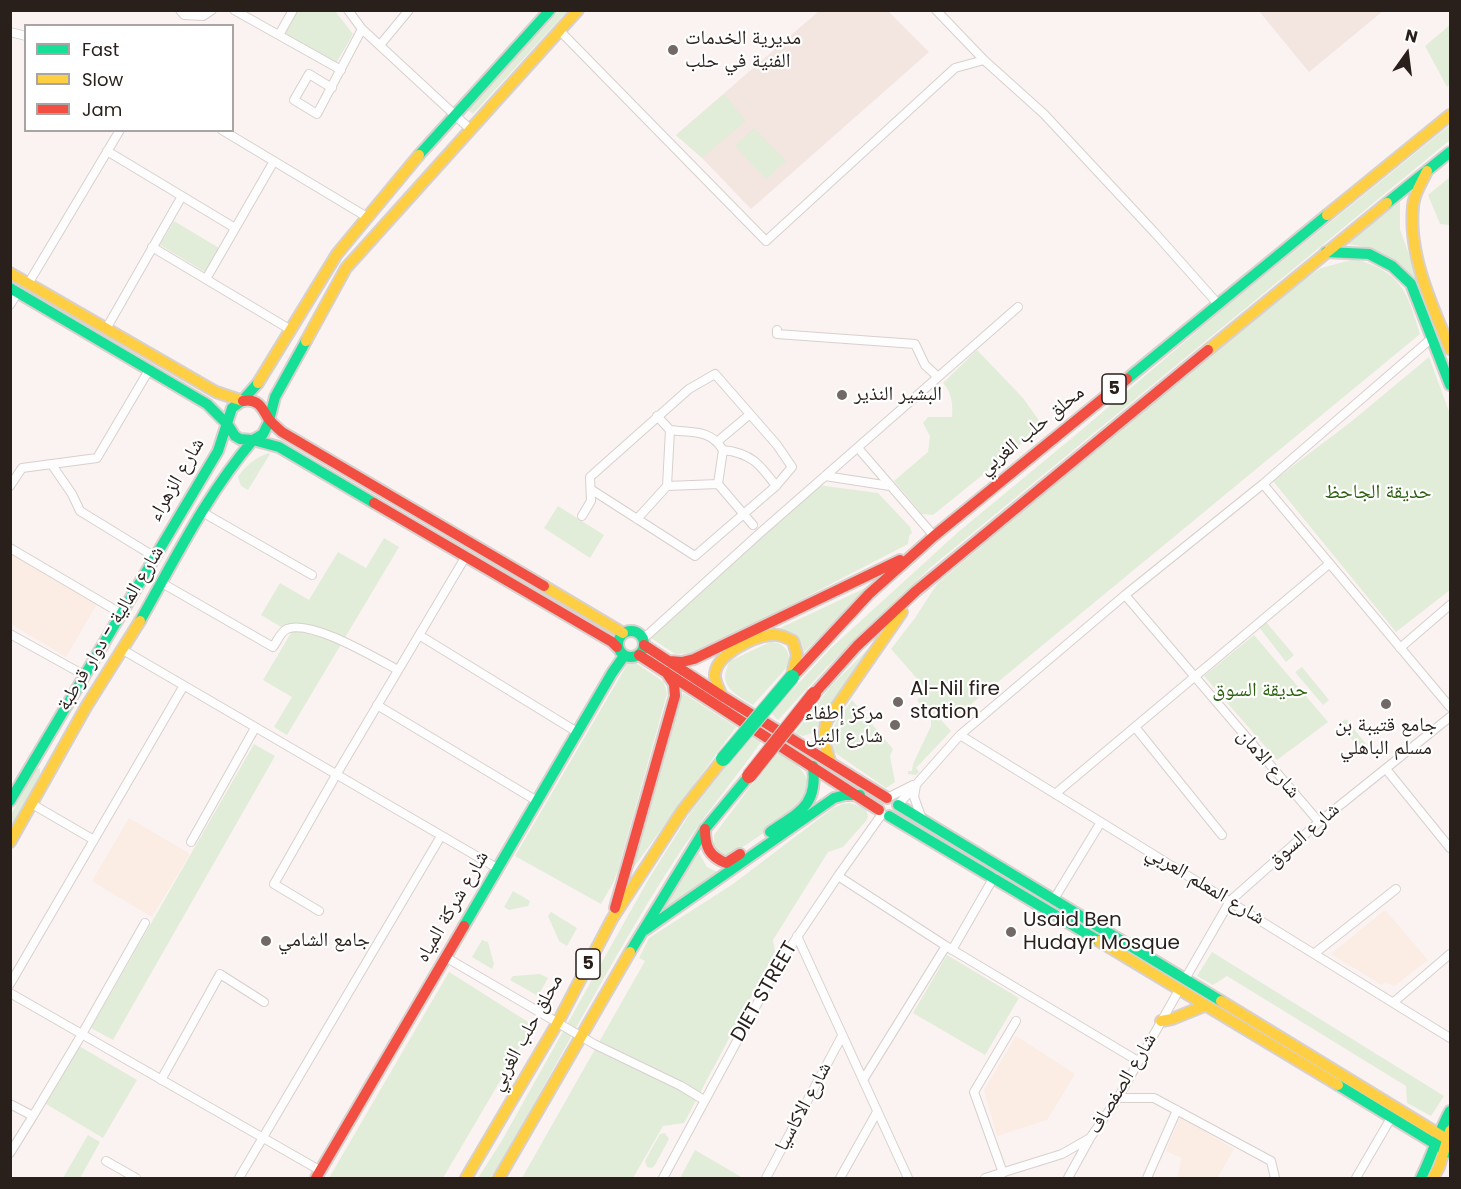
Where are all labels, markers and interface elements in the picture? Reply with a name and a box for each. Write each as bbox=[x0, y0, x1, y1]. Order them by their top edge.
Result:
text: N bbox=[1403, 23, 1420, 49]
legend bbox=[24, 24, 234, 132]
north arrow bbox=[1377, 24, 1437, 84]
place label: مديرية الخدمات الفنية في حلب bbox=[685, 27, 801, 74]
text: Fast bbox=[82, 37, 119, 62]
marker: مديرية الخدمات الفنية في حلب bbox=[666, 43, 680, 57]
text: Slow bbox=[82, 67, 123, 92]
text: Jam bbox=[82, 97, 122, 122]
road number: 5 bbox=[1102, 374, 1126, 404]
street label: محلق حلب الغربي bbox=[974, 381, 1090, 481]
place label: البشير النذير bbox=[854, 383, 942, 407]
marker: البشير النذير bbox=[835, 388, 849, 402]
street label: شارع الزهراء bbox=[144, 434, 210, 526]
park label: حديقة الجاحظ bbox=[1325, 481, 1431, 505]
street label: شارع المالية - دوار قرطبة bbox=[52, 542, 170, 716]
place label: Al-Nil fire station bbox=[910, 678, 1000, 725]
park label: حديقة السوق bbox=[1212, 679, 1308, 703]
marker: Al-Nil fire station bbox=[891, 695, 905, 709]
marker: جامع قتيبة بن مسلم الباهلي bbox=[1379, 697, 1393, 711]
place label: مركز إطفاء شارع النيل bbox=[805, 702, 883, 749]
place label: جامع قتيبة بن مسلم الباهلي bbox=[1335, 714, 1437, 761]
marker: مركز إطفاء شارع النيل bbox=[888, 718, 902, 732]
street label: شارع الامان bbox=[1231, 724, 1305, 804]
street label: شارع السوق bbox=[1263, 798, 1345, 874]
street label: شارع المعلم العربي bbox=[1141, 841, 1269, 931]
street label: شارع شركة المياه bbox=[411, 847, 495, 967]
place label: Usaid Ben Hudayr Mosque bbox=[1023, 909, 1180, 956]
marker: Usaid Ben Hudayr Mosque bbox=[1004, 925, 1018, 939]
place label: جامع الشامي bbox=[278, 929, 370, 953]
marker: جامع الشامي bbox=[259, 934, 273, 948]
street label: DIET STREET bbox=[727, 938, 803, 1046]
road number: 5 bbox=[576, 949, 600, 979]
street label: محلق حلب الغربي bbox=[485, 971, 569, 1095]
street label: شارع الصفصاف bbox=[1084, 1029, 1162, 1139]
street label: شارع الاكاسيا bbox=[771, 1058, 837, 1156]

